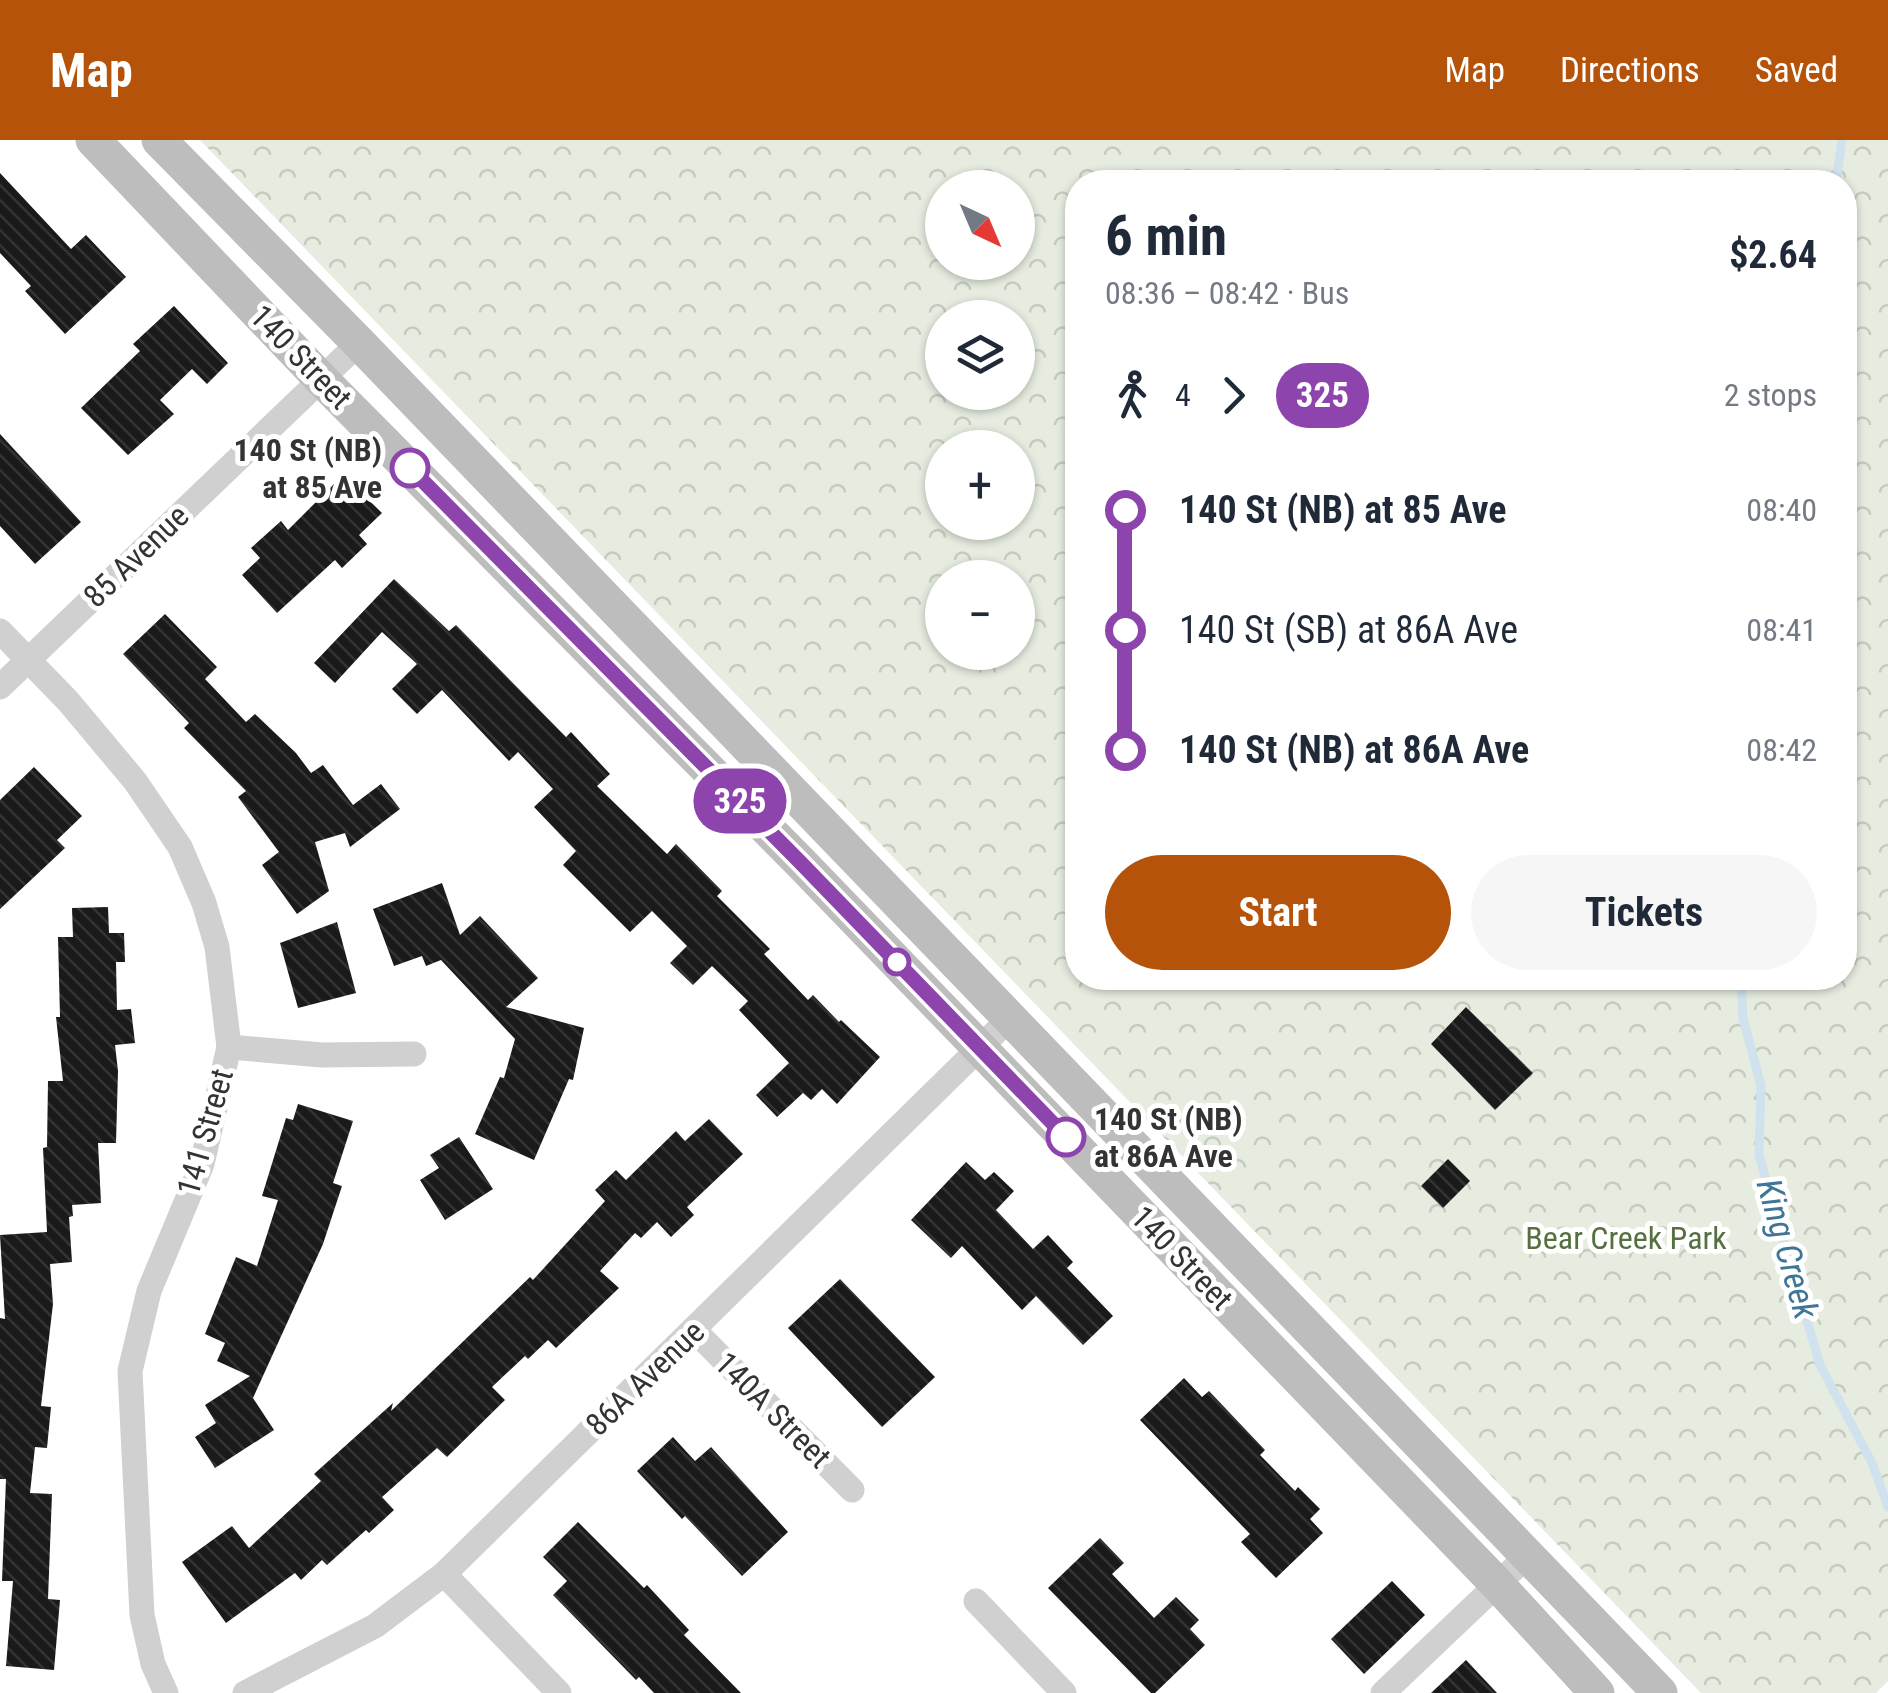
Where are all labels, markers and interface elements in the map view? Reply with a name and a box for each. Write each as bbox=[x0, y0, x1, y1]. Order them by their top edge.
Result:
text: Map bbox=[50, 42, 133, 99]
text: Map bbox=[1445, 50, 1505, 91]
text: Directions bbox=[1560, 50, 1700, 91]
text: Saved bbox=[1755, 50, 1838, 91]
north arrow bbox=[925, 170, 1035, 280]
map controls bbox=[925, 170, 1035, 670]
text: 6 min bbox=[1105, 204, 1227, 268]
text: $2.64 bbox=[1729, 233, 1817, 277]
text: 08:36 – 08:42 · Bus bbox=[1105, 274, 1349, 312]
street label: 140 Street bbox=[242, 297, 360, 417]
button: layers bbox=[925, 300, 1035, 410]
icon: walk bbox=[1105, 368, 1160, 423]
icon: forward bbox=[1206, 368, 1261, 423]
text: 325 bbox=[1296, 375, 1349, 416]
text: 4 bbox=[1175, 376, 1191, 414]
text: 2 stops bbox=[1724, 376, 1817, 414]
button: + bbox=[925, 430, 1035, 540]
place label: 140 St (NB) at 85 Ave bbox=[233, 431, 382, 506]
marker: 140 St (NB) at 85 Ave bbox=[391, 449, 429, 487]
text: 140 St (NB) at 85 Ave bbox=[1179, 488, 1506, 532]
text: 08:40 bbox=[1746, 491, 1817, 529]
street label: 85 Avenue bbox=[76, 497, 196, 615]
button: − bbox=[925, 560, 1035, 670]
text: 140 St (SB) at 86A Ave bbox=[1179, 608, 1518, 652]
text: 08:41 bbox=[1746, 611, 1817, 649]
text: 140 St (NB) at 86A Ave bbox=[1179, 728, 1529, 772]
text: 08:42 bbox=[1746, 731, 1817, 769]
line badge: 325 bbox=[682, 768, 798, 834]
text: 325 bbox=[713, 781, 767, 822]
button: Start bbox=[1105, 855, 1451, 970]
button: Tickets bbox=[1471, 855, 1817, 970]
unlabelled marker bbox=[884, 949, 910, 975]
street label: 141 Street bbox=[169, 1064, 241, 1200]
place label: 140 St (NB) at 86A Ave bbox=[1094, 1100, 1243, 1175]
marker: 140 St (NB) at 86A Ave bbox=[1047, 1118, 1085, 1156]
water label: King Creek bbox=[1747, 1174, 1827, 1324]
street label: 140 Street bbox=[1123, 1198, 1241, 1318]
park label: Bear Creek Park bbox=[1525, 1219, 1727, 1257]
street label: 86A Avenue bbox=[578, 1312, 712, 1444]
street label: 140A Street bbox=[707, 1344, 839, 1476]

